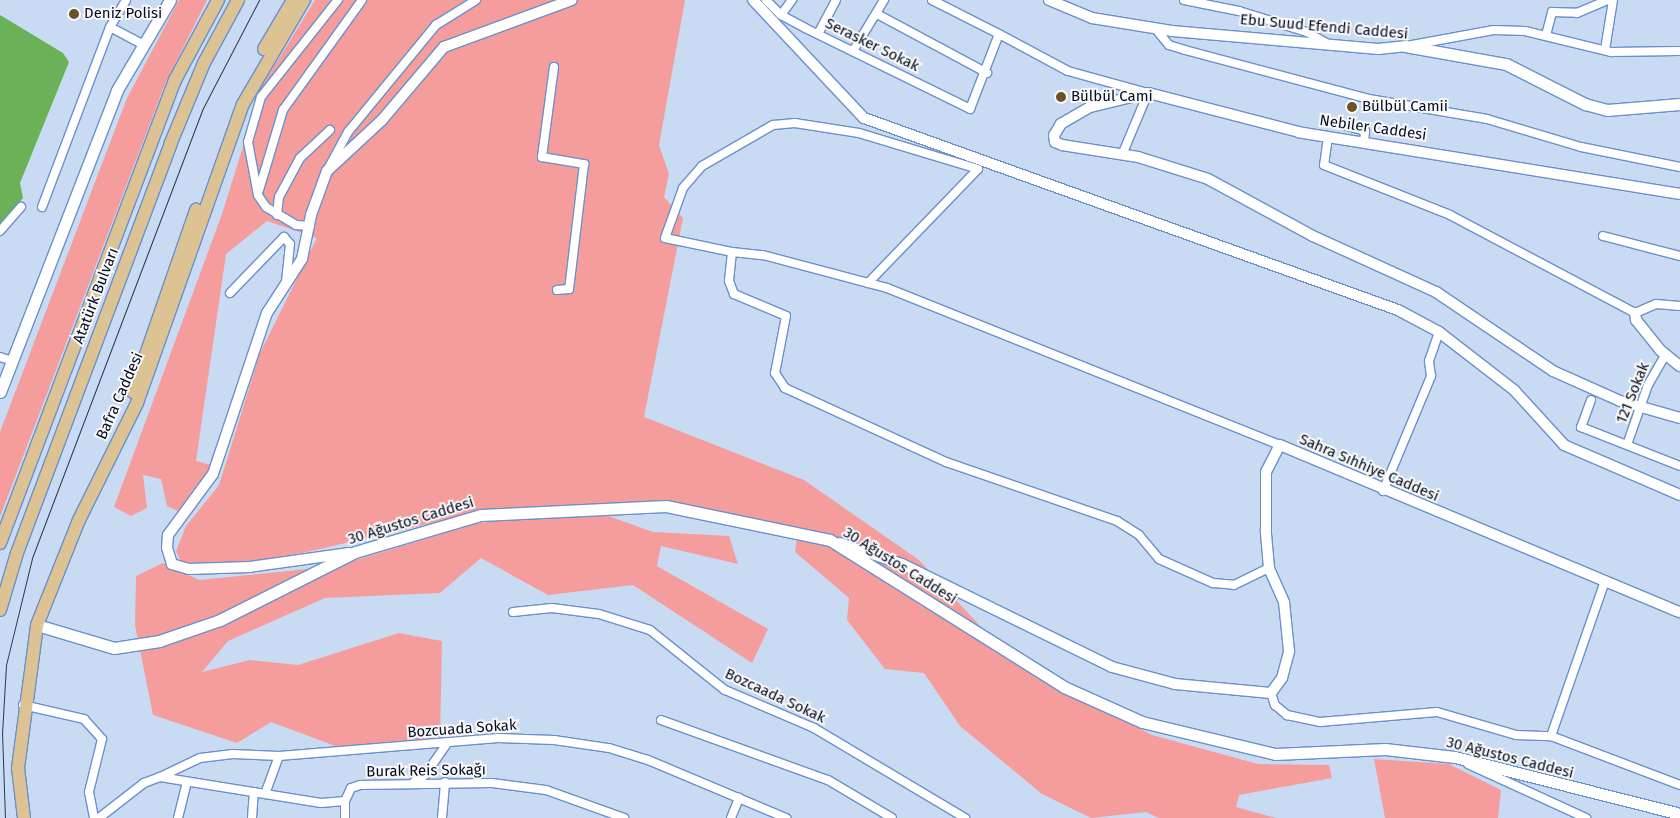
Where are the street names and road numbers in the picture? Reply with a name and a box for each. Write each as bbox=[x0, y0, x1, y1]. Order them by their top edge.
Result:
street label: Ebu Suud Efendi Caddesi bbox=[1239, 11, 1409, 43]
street label: Serasker Sokak bbox=[822, 14, 922, 76]
street label: Nebiler Caddesi bbox=[1318, 112, 1428, 144]
street label: Atatürk Bulvarı bbox=[69, 246, 123, 346]
street label: Bafra Caddesi bbox=[93, 350, 147, 442]
street label: 121 Sokak bbox=[1613, 360, 1653, 426]
street label: Sahra Sıhhiye Caddesi bbox=[1296, 430, 1442, 506]
street label: 30 Ağustos Caddesi bbox=[346, 493, 476, 549]
street label: 30 Ağustos Caddesi bbox=[840, 524, 960, 608]
street label: Bozcaada Sokak bbox=[722, 665, 828, 727]
street label: Bozcuada Sokak bbox=[407, 716, 517, 742]
street label: 30 Ağustos Caddesi bbox=[1445, 733, 1575, 783]
street label: Burak Reis Sokağı bbox=[366, 761, 486, 781]

